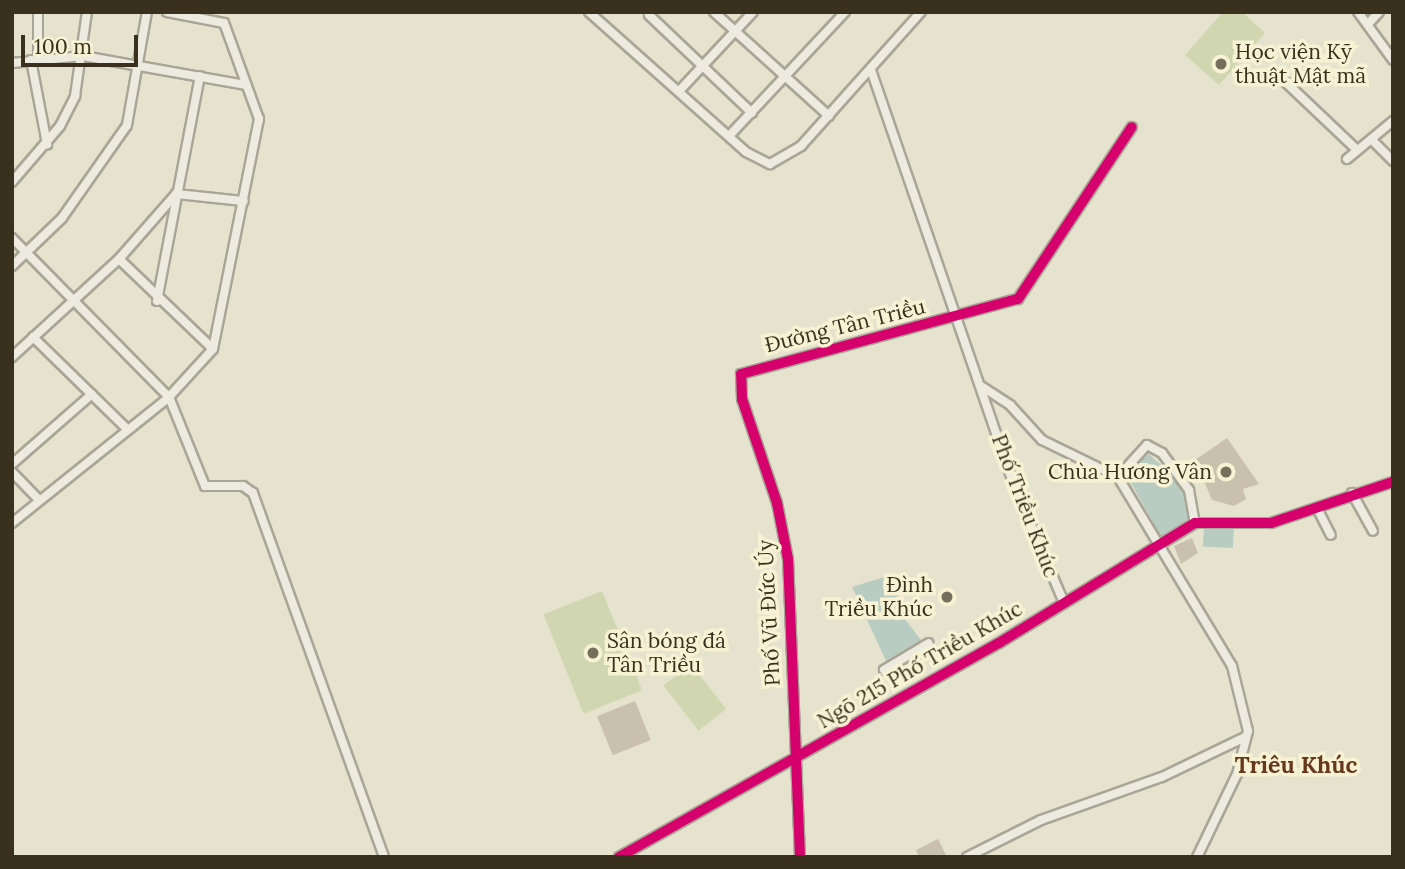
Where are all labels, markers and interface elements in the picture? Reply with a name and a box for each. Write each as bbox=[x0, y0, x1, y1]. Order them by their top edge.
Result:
scale bar bbox=[24, 21, 142, 65]
text: 100 m bbox=[34, 33, 92, 60]
place label: Học viện Kỹ thuật Mật mã bbox=[1235, 39, 1366, 89]
marker: Học viện Kỹ thuật Mật mã bbox=[1213, 56, 1229, 72]
street label: Đường Tân Triều bbox=[762, 294, 928, 358]
street label: Phố Triều Khúc bbox=[986, 431, 1064, 581]
place label: Chùa Hương Vân bbox=[1048, 459, 1212, 485]
marker: Chùa Hương Vân bbox=[1218, 464, 1234, 480]
street label: Phố Vũ Đức Úy bbox=[753, 539, 785, 687]
place label: Đình Triều Khúc bbox=[825, 572, 933, 622]
marker: Đình Triều Khúc bbox=[939, 589, 955, 605]
street label: Ngõ 215 Phố Triều Khúc bbox=[813, 596, 1027, 734]
place label: Sân bóng đá Tân Triều bbox=[607, 628, 726, 678]
marker: Sân bóng đá Tân Triều bbox=[585, 645, 601, 661]
district label: Triêu Khúc bbox=[1235, 751, 1357, 779]

